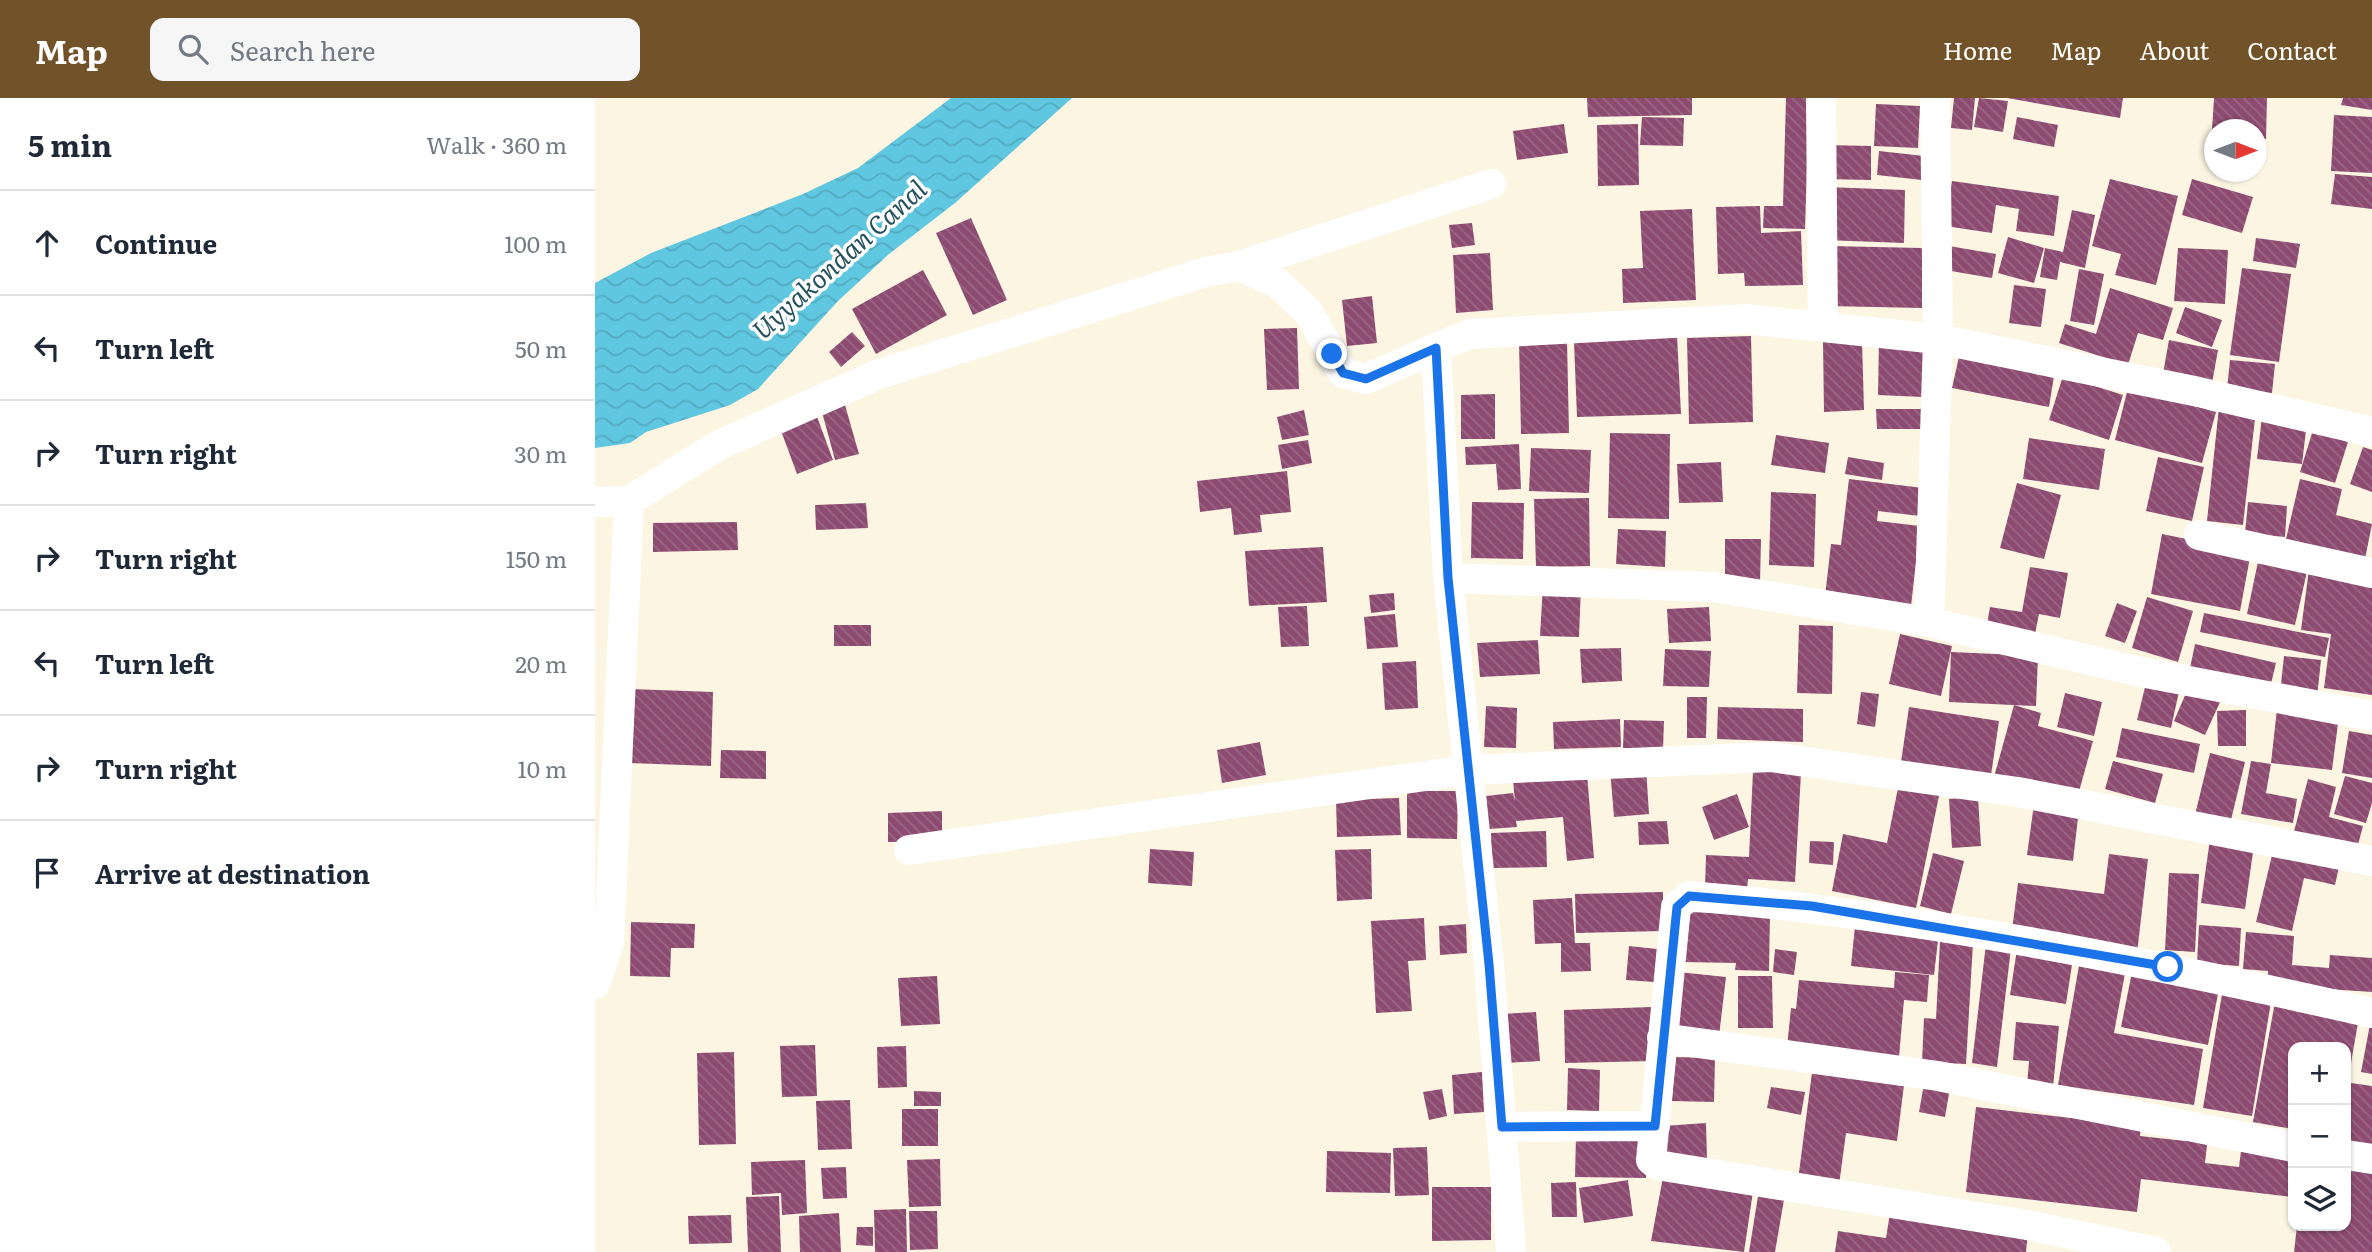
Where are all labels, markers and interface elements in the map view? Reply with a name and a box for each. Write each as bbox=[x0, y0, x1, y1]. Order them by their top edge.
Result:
search box bbox=[150, 18, 640, 81]
text: Map bbox=[35, 25, 108, 74]
icon: search bbox=[174, 30, 212, 68]
text: Search here bbox=[230, 30, 376, 69]
text: Home bbox=[1943, 32, 2012, 67]
text: Map bbox=[2050, 32, 2101, 67]
text: About bbox=[2139, 32, 2209, 67]
text: Contact bbox=[2247, 32, 2337, 67]
north arrow bbox=[2204, 119, 2267, 182]
text: 5 min bbox=[28, 122, 112, 166]
text: Walk · 360 m bbox=[426, 127, 567, 161]
water label: Uyyakondan Canal bbox=[742, 169, 934, 347]
text: Continue bbox=[95, 223, 217, 262]
icon: ahead bbox=[28, 224, 66, 262]
text: 100 m bbox=[504, 226, 567, 260]
text: Turn left bbox=[95, 328, 214, 367]
icon: left bbox=[28, 329, 66, 367]
text: 50 m bbox=[515, 331, 567, 365]
route end bbox=[1316, 338, 1347, 369]
text: Turn right bbox=[95, 433, 237, 472]
icon: right bbox=[28, 434, 66, 472]
text: 30 m bbox=[514, 436, 567, 470]
text: Turn right bbox=[95, 538, 237, 577]
icon: right bbox=[28, 539, 66, 577]
text: 150 m bbox=[506, 541, 567, 575]
text: Turn left bbox=[95, 643, 214, 682]
icon: left bbox=[28, 644, 66, 682]
text: 20 m bbox=[515, 646, 567, 680]
text: Turn right bbox=[95, 748, 237, 787]
icon: right bbox=[28, 749, 66, 787]
text: 10 m bbox=[517, 751, 567, 785]
text: Arrive at destination bbox=[95, 853, 370, 892]
icon: arrive bbox=[28, 854, 66, 892]
route start bbox=[2152, 951, 2183, 982]
map controls bbox=[2288, 1042, 2351, 1231]
button: + bbox=[2288, 1042, 2351, 1105]
button: − bbox=[2288, 1105, 2351, 1168]
button: layers bbox=[2288, 1168, 2351, 1231]

